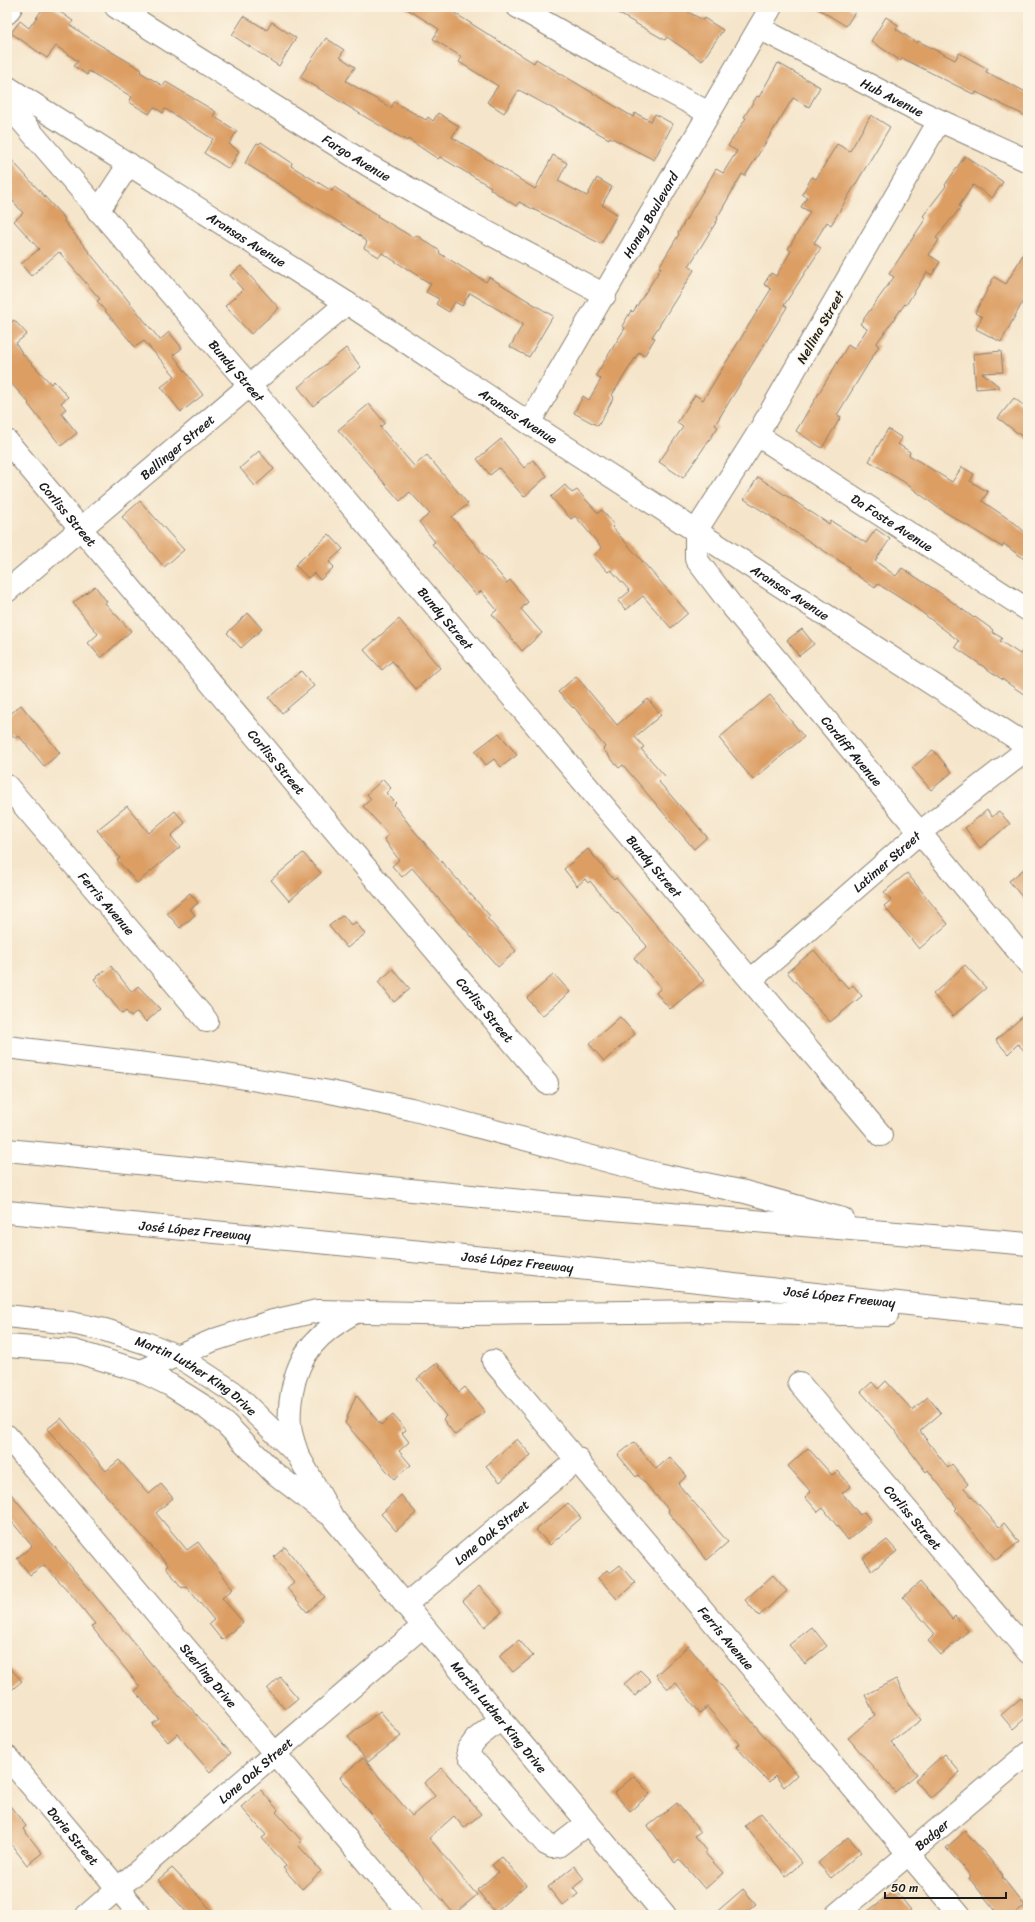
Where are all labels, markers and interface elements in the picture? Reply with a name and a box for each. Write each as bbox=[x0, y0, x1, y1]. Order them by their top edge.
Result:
street label: Hub Avenue bbox=[856, 71, 928, 124]
street label: Fargo Avenue bbox=[318, 128, 396, 188]
street label: Honey Boulevard bbox=[616, 166, 685, 262]
street label: Aransas Avenue bbox=[201, 205, 291, 274]
street label: Nellina Street bbox=[790, 286, 851, 368]
street label: Bundy Street bbox=[203, 334, 271, 408]
street label: Aransas Avenue bbox=[473, 381, 562, 451]
street label: Bellinger Street bbox=[135, 408, 220, 486]
street label: Corliss Street bbox=[33, 476, 103, 552]
street label: Da Foste Avenue bbox=[846, 488, 938, 558]
street label: Aransas Avenue bbox=[745, 558, 834, 627]
street label: Bundy Street bbox=[412, 582, 479, 656]
street label: Cardiff Avenue bbox=[815, 710, 888, 792]
street label: Corliss Street bbox=[242, 724, 311, 800]
street label: Latimer Street bbox=[847, 825, 927, 898]
street label: Bundy Street bbox=[620, 830, 688, 904]
street label: Ferris Avenue bbox=[72, 866, 141, 941]
street label: Corliss Street bbox=[450, 972, 520, 1048]
street label: José López Freeway bbox=[137, 1214, 252, 1247]
street label: José López Freeway bbox=[460, 1245, 575, 1279]
street label: José López Freeway bbox=[782, 1279, 897, 1315]
street label: Martin Luther King Drive bbox=[132, 1329, 263, 1422]
street label: Corliss Street bbox=[878, 1479, 948, 1556]
street label: Lone Oak Street bbox=[449, 1494, 535, 1571]
street label: Ferris Avenue bbox=[692, 1601, 760, 1676]
street label: Sterling Drive bbox=[174, 1638, 243, 1714]
street label: Martin Luther King Drive bbox=[445, 1656, 553, 1779]
street label: Lone Oak Street bbox=[213, 1731, 299, 1810]
street label: Dorie Street bbox=[41, 1801, 105, 1871]
street label: Badger bbox=[909, 1813, 955, 1857]
scale bar bbox=[885, 1874, 1006, 1900]
text: 50 m bbox=[891, 1877, 918, 1899]

